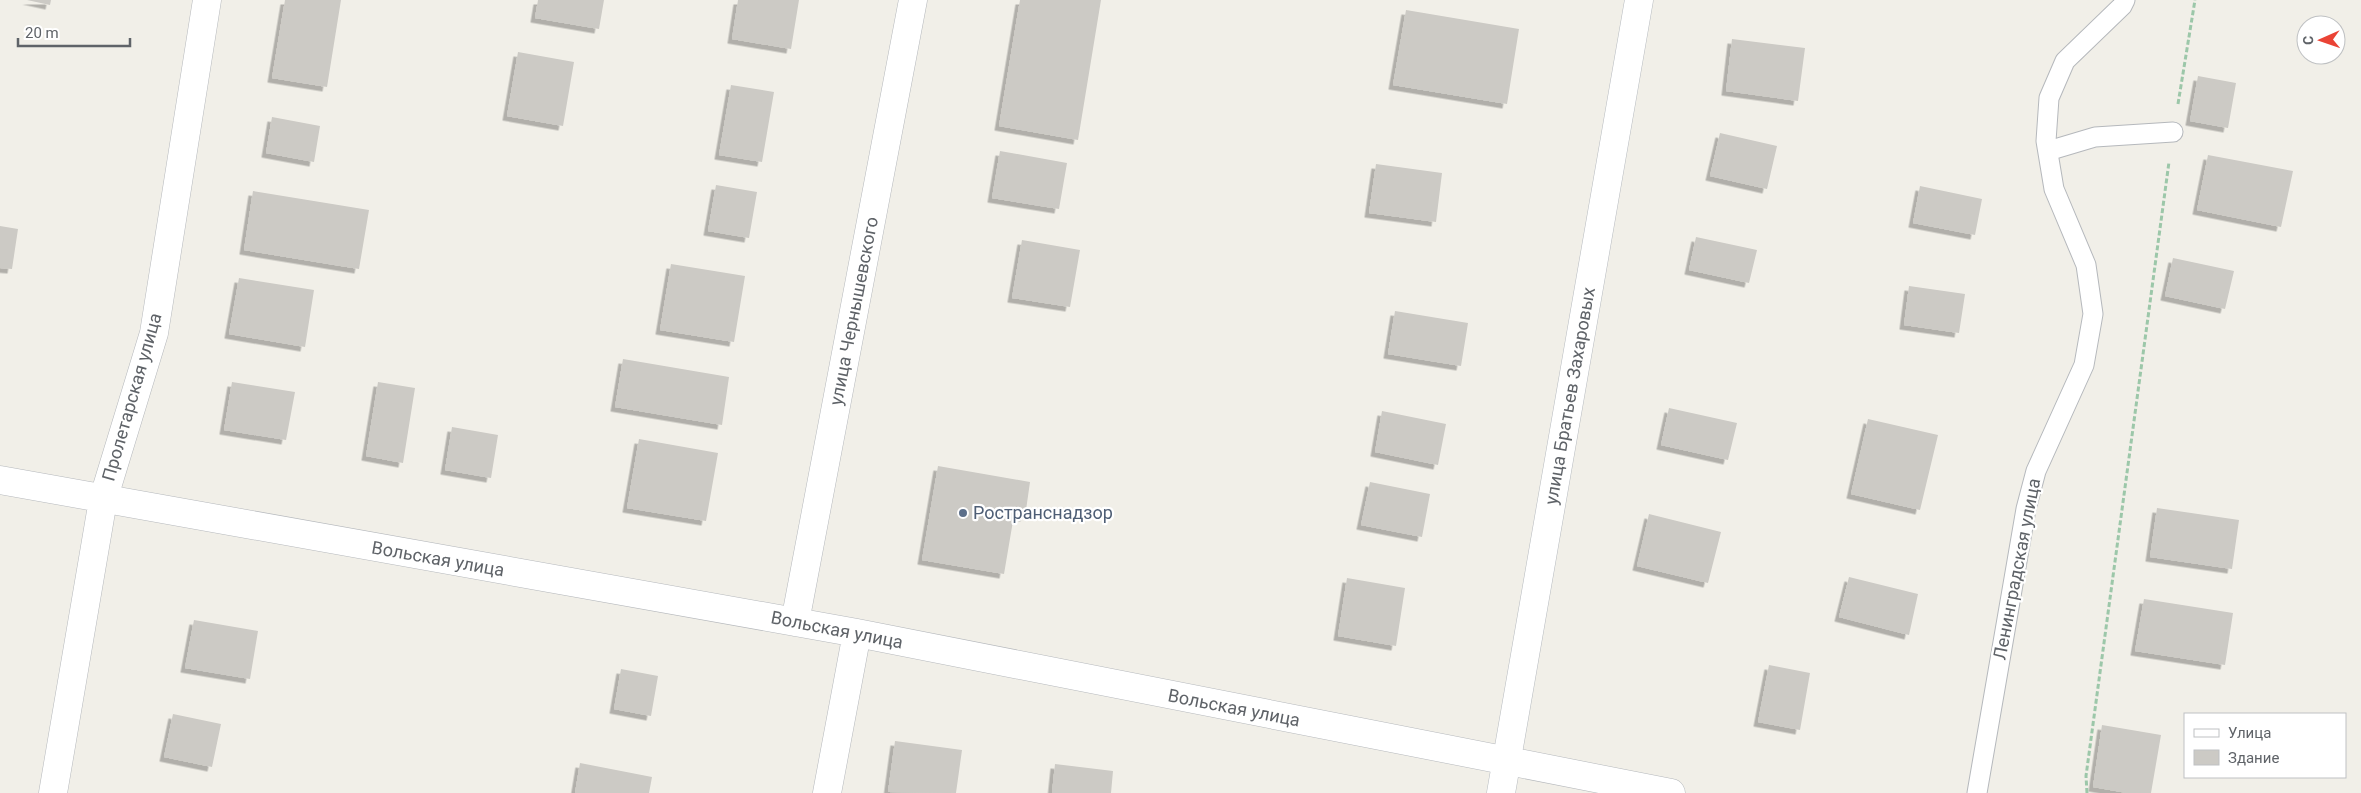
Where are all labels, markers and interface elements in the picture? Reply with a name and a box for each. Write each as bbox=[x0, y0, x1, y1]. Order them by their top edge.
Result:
scale bar bbox=[18, 15, 130, 47]
north arrow bbox=[2296, 15, 2346, 65]
text: 20 m bbox=[25, 24, 59, 42]
text: С bbox=[2300, 36, 2316, 45]
street label: улица Чернышевского bbox=[825, 215, 882, 407]
street label: улица Братьев Захаровых bbox=[1540, 285, 1599, 506]
street label: Пролетарская улица bbox=[97, 310, 166, 483]
street label: Ленинградская улица bbox=[1989, 476, 2044, 661]
place label: Ространснадзор bbox=[973, 502, 1113, 523]
marker: Ространснадзор bbox=[957, 507, 969, 519]
street label: Вольская улица bbox=[370, 537, 506, 581]
street label: Вольская улица bbox=[769, 606, 905, 653]
street label: Вольская улица bbox=[1166, 684, 1302, 731]
legend bbox=[2184, 713, 2346, 778]
text: Улица bbox=[2228, 724, 2271, 742]
text: Здание bbox=[2228, 749, 2279, 767]

